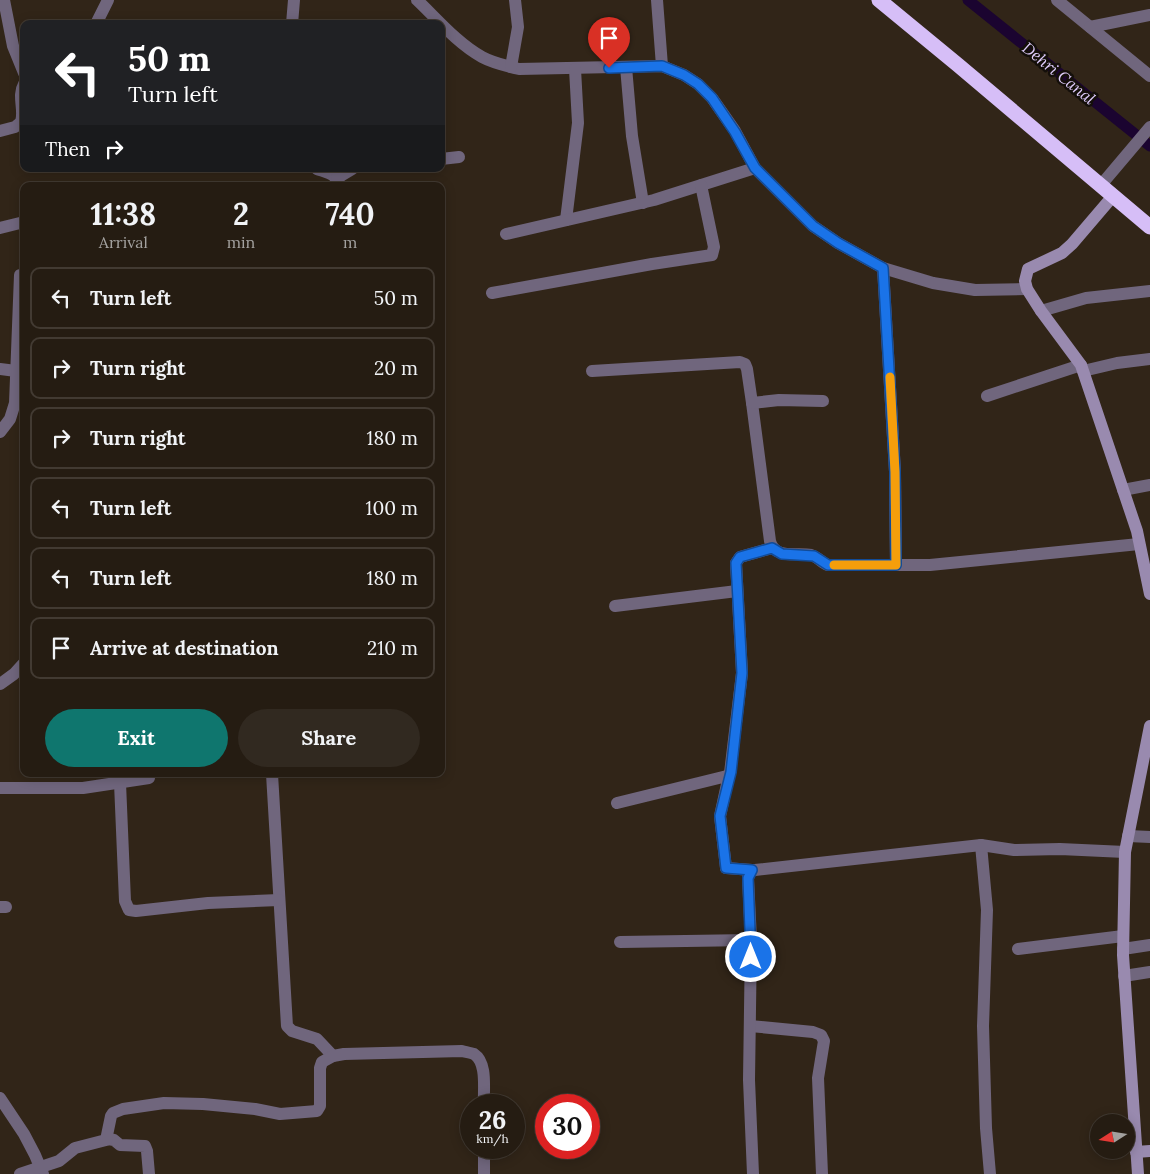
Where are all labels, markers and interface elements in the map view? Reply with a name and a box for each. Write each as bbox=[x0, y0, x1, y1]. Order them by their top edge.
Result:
pin bbox=[588, 17, 630, 68]
icon: arrive bbox=[595, 24, 623, 52]
text: 50 m bbox=[128, 36, 211, 81]
water label: Dehri Canal bbox=[1018, 37, 1100, 109]
icon: left bbox=[45, 40, 110, 105]
text: Turn left bbox=[128, 80, 218, 108]
icon: right bbox=[100, 135, 128, 163]
text: Then bbox=[45, 137, 90, 161]
text: 11:38 bbox=[90, 195, 156, 233]
text: 2 bbox=[233, 195, 249, 233]
text: 740 bbox=[326, 195, 375, 233]
text: Arrival bbox=[99, 232, 148, 252]
text: min bbox=[227, 232, 255, 252]
text: m bbox=[343, 232, 357, 252]
icon: left bbox=[47, 284, 75, 312]
text: Turn left bbox=[90, 286, 171, 310]
text: 50 m bbox=[374, 286, 418, 310]
icon: right bbox=[47, 354, 75, 382]
text: Turn right bbox=[90, 356, 186, 380]
text: 20 m bbox=[374, 356, 418, 380]
icon: right bbox=[47, 424, 75, 452]
text: Turn right bbox=[90, 426, 186, 450]
text: 180 m bbox=[367, 426, 418, 450]
icon: left bbox=[47, 494, 75, 522]
text: Turn left bbox=[90, 496, 171, 520]
text: 100 m bbox=[366, 496, 418, 520]
icon: left bbox=[47, 564, 75, 592]
text: Turn left bbox=[90, 566, 171, 590]
text: 180 m bbox=[367, 566, 418, 590]
icon: arrive bbox=[47, 634, 75, 662]
text: Arrive at destination bbox=[90, 636, 279, 660]
text: 210 m bbox=[367, 636, 418, 660]
button: Exit bbox=[45, 709, 228, 767]
button: Share bbox=[238, 709, 420, 767]
position arrow bbox=[724, 930, 776, 982]
speed limit sign: 30 bbox=[535, 1094, 600, 1159]
text: 26 bbox=[479, 1104, 506, 1136]
north arrow bbox=[1090, 1114, 1135, 1159]
map controls bbox=[1090, 1114, 1135, 1159]
text: km/h bbox=[476, 1131, 509, 1146]

